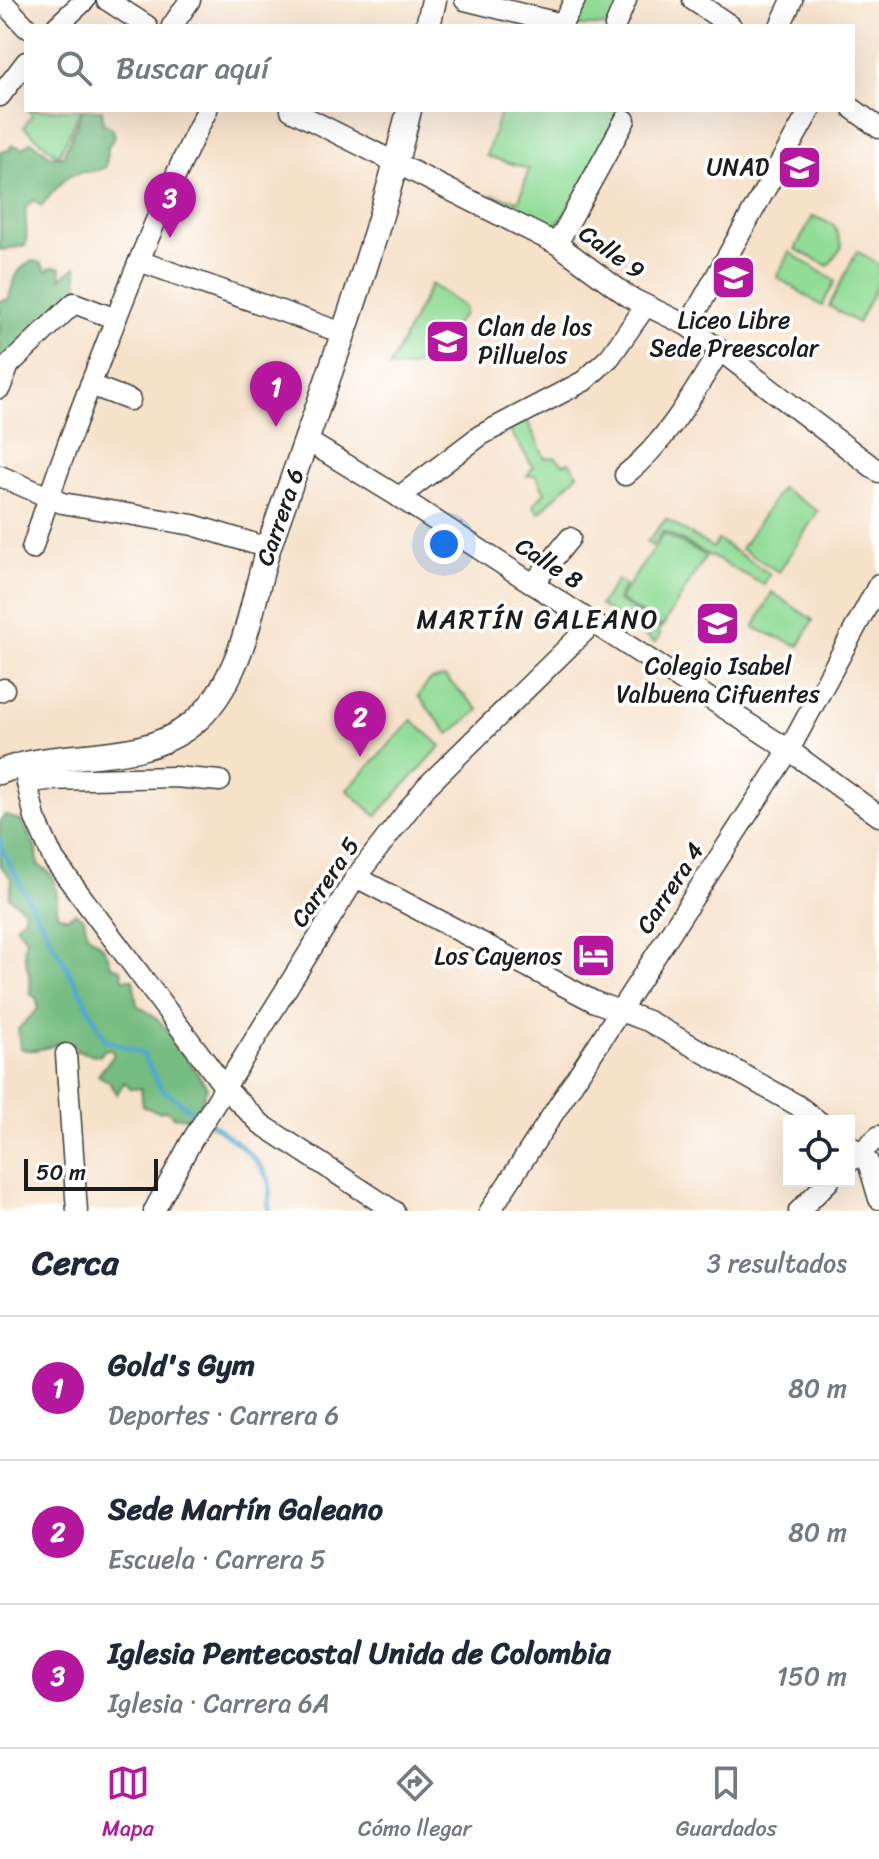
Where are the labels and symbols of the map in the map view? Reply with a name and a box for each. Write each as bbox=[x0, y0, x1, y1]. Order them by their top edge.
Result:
school or university icon: UNAD bbox=[776, 143, 824, 191]
place label: UNAD bbox=[707, 146, 770, 188]
pin: 3 bbox=[144, 172, 196, 238]
street label: Calle 9 bbox=[570, 213, 654, 291]
school or university icon: Liceo Libre Sede Preescolar bbox=[710, 254, 758, 302]
place label: Liceo Libre Sede Preescolar bbox=[649, 299, 820, 369]
place label: Clan de los Pilluelos bbox=[478, 306, 592, 376]
school or university icon: Clan de los Pilluelos bbox=[423, 317, 471, 365]
pin: 1 bbox=[250, 361, 302, 427]
street label: Carrera 6 bbox=[244, 463, 316, 571]
your location bbox=[424, 524, 464, 564]
street label: Calle 8 bbox=[507, 525, 591, 601]
district label: MARTÍN GALEANO bbox=[416, 596, 660, 642]
school or university icon: Colegio Isabel Valbuena Cifuentes bbox=[694, 600, 742, 648]
place label: Colegio Isabel Valbuena Cifuentes bbox=[616, 645, 821, 715]
pin: 2 bbox=[334, 691, 386, 757]
street label: Carrera 5 bbox=[279, 828, 371, 936]
street label: Carrera 4 bbox=[625, 834, 715, 942]
hotel icon: Los Cayenos bbox=[569, 932, 617, 980]
place label: Los Cayenos bbox=[434, 935, 563, 977]
scale bar bbox=[24, 1155, 158, 1191]

